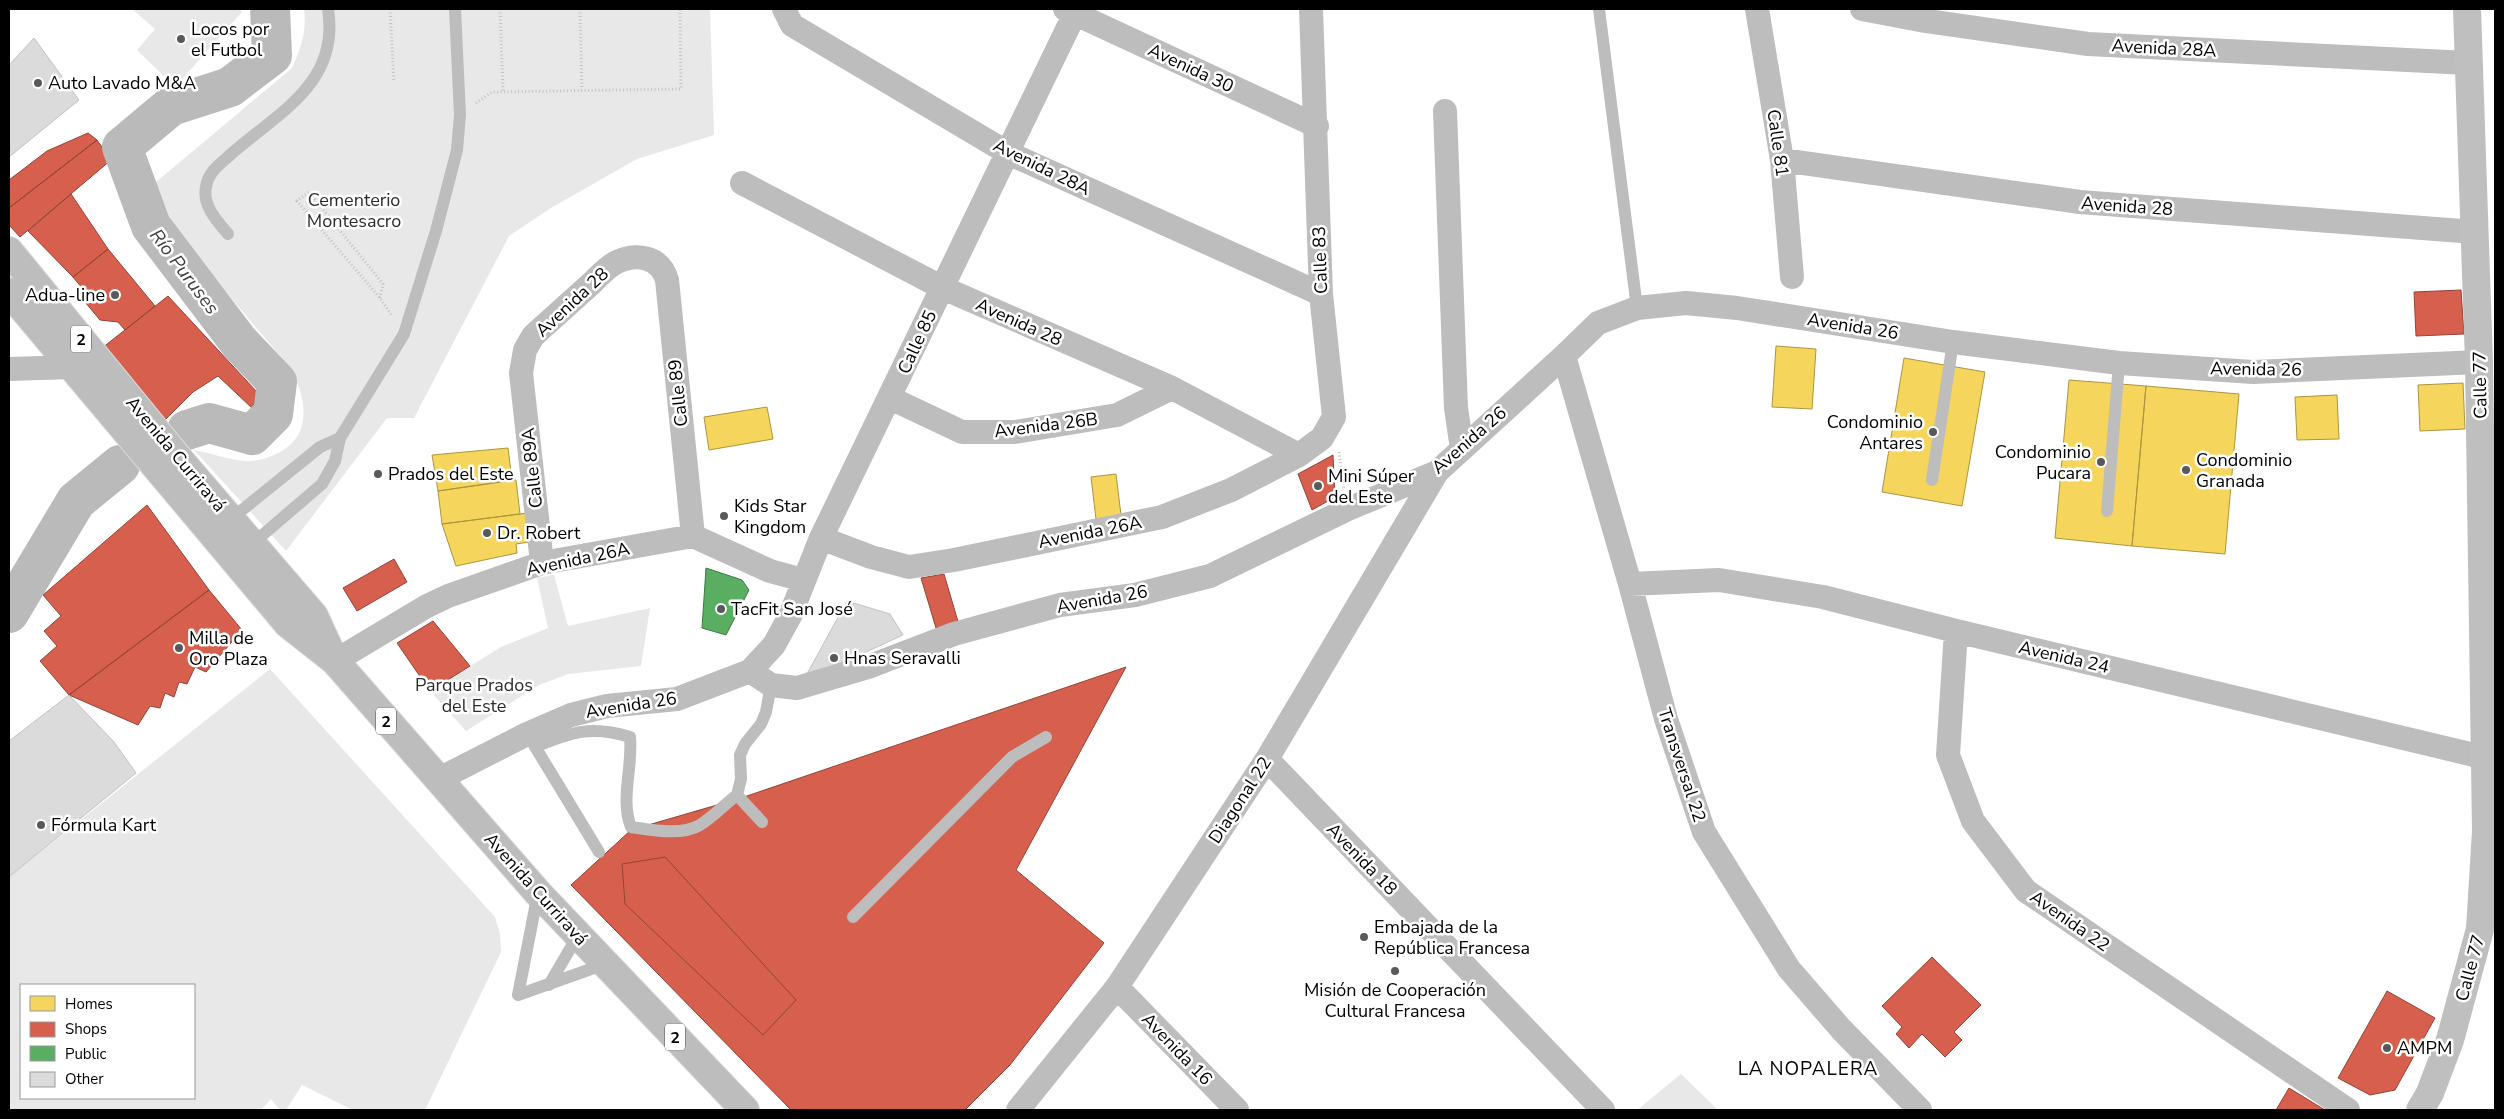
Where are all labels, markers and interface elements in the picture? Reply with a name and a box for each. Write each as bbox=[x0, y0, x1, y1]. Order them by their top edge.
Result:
place label: Locos por el Futbol bbox=[191, 17, 270, 62]
marker: Locos por el Futbol bbox=[175, 33, 187, 45]
street label: Avenida 28A bbox=[2111, 33, 2217, 63]
street label: Avenida 30 bbox=[1144, 38, 1238, 98]
place label: Auto Lavado M&A bbox=[48, 71, 196, 95]
marker: Auto Lavado M&A bbox=[32, 77, 44, 89]
street label: Calle 81 bbox=[1761, 108, 1795, 178]
street label: Avenida 28A bbox=[989, 133, 1095, 201]
park label: Cementerio Montesacro bbox=[307, 188, 401, 233]
street label: Avenida 28 bbox=[2080, 191, 2174, 221]
water label: Río Puruses bbox=[143, 223, 225, 320]
street label: Calle 83 bbox=[1307, 226, 1333, 294]
street label: Avenida 28 bbox=[530, 262, 614, 342]
place label: Adua-line bbox=[25, 283, 105, 307]
marker: Adua-line bbox=[109, 289, 121, 301]
street label: Avenida 28 bbox=[972, 292, 1066, 352]
street label: Calle 85 bbox=[892, 306, 942, 378]
street label: Avenida 26 bbox=[1806, 307, 1900, 345]
road number: 2 bbox=[71, 326, 91, 352]
street label: Calle 77 bbox=[2467, 351, 2493, 419]
street label: Avenida 26 bbox=[2210, 356, 2302, 382]
street label: Calle 89 bbox=[663, 358, 693, 428]
street label: Avenida Curriravá bbox=[121, 391, 231, 517]
street label: Avenida 26 bbox=[1426, 401, 1512, 479]
street label: Avenida 26B bbox=[993, 407, 1099, 443]
place label: Condominio Antares bbox=[1827, 410, 1923, 455]
marker: Condominio Antares bbox=[1927, 426, 1939, 438]
street label: Calle 89A bbox=[516, 427, 548, 509]
place label: Condominio Pucara bbox=[1995, 440, 2091, 485]
place label: Condominio Granada bbox=[2196, 448, 2292, 493]
marker: Condominio Pucara bbox=[2095, 456, 2107, 468]
place label: Prados del Este bbox=[388, 462, 514, 486]
place label: Mini Súper del Este bbox=[1328, 464, 1415, 509]
marker: Condominio Granada bbox=[2180, 464, 2192, 476]
marker: Prados del Este bbox=[372, 468, 384, 480]
marker: Mini Súper del Este bbox=[1312, 480, 1324, 492]
place label: Kids Star Kingdom bbox=[734, 494, 807, 539]
marker: Kids Star Kingdom bbox=[718, 510, 730, 522]
street label: Avenida 26A bbox=[1036, 510, 1144, 554]
place label: Dr. Robert bbox=[497, 521, 581, 545]
marker: Dr. Robert bbox=[481, 527, 493, 539]
street label: Avenida 26A bbox=[524, 536, 632, 582]
street label: Avenida 26 bbox=[1055, 579, 1149, 619]
place label: TacFit San José bbox=[731, 597, 853, 621]
marker: TacFit San José bbox=[715, 603, 727, 615]
place label: Milla de Oro Plaza bbox=[189, 626, 268, 671]
street label: Avenida 24 bbox=[2016, 635, 2112, 679]
marker: Milla de Oro Plaza bbox=[173, 642, 185, 654]
place label: Hnas Seravalli bbox=[844, 646, 961, 670]
marker: Hnas Seravalli bbox=[828, 652, 840, 664]
park label: Parque Prados del Este bbox=[415, 673, 533, 718]
street label: Avenida 26 bbox=[584, 686, 678, 724]
street label: Transversal 22 bbox=[1652, 705, 1712, 825]
road number: 2 bbox=[376, 708, 396, 734]
street label: Diagonal 22 bbox=[1203, 752, 1277, 848]
place label: Fórmula Kart bbox=[51, 813, 157, 837]
street label: Avenida 18 bbox=[1321, 818, 1403, 900]
marker: Fórmula Kart bbox=[35, 819, 47, 831]
street label: Avenida Curriravá bbox=[479, 827, 593, 951]
street label: Avenida 22 bbox=[2025, 885, 2115, 957]
place label: Embajada de la República Francesa bbox=[1374, 915, 1530, 960]
marker: Embajada de la República Francesa bbox=[1358, 931, 1370, 943]
street label: Calle 77 bbox=[2450, 932, 2490, 1004]
marker: Misión de Cooperación Cultural Francesa bbox=[1389, 965, 1401, 977]
place label: Misión de Cooperación Cultural Francesa bbox=[1304, 978, 1486, 1023]
legend bbox=[20, 984, 195, 1099]
text: Homes bbox=[65, 994, 113, 1014]
street label: Avenida 16 bbox=[1136, 1008, 1218, 1090]
text: Shops bbox=[65, 1019, 107, 1039]
road number: 2 bbox=[665, 1024, 685, 1050]
place label: AMPM bbox=[2397, 1036, 2452, 1060]
marker: AMPM bbox=[2381, 1042, 2393, 1054]
text: Public bbox=[65, 1044, 106, 1064]
district label: LA NOPALERA bbox=[1738, 1056, 1878, 1082]
text: Other bbox=[65, 1069, 104, 1089]

